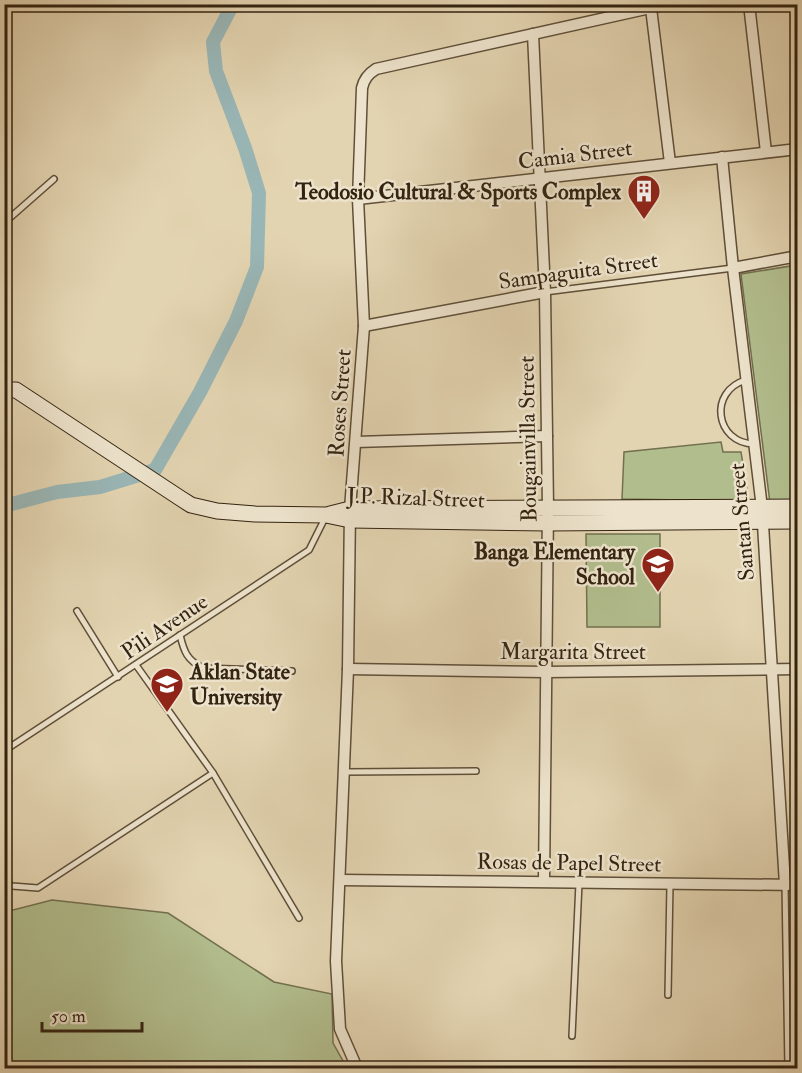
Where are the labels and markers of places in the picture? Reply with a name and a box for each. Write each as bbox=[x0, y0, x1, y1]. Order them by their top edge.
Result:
building icon: Teodosio Cultural & Sports Complex bbox=[626, 173, 662, 220]
place label: Teodosio Cultural & Sports Complex bbox=[294, 178, 621, 207]
place label: Banga Elementary School bbox=[474, 538, 636, 591]
school or university icon: Banga Elementary School bbox=[640, 546, 676, 593]
place label: Aklan State University bbox=[189, 658, 291, 712]
school or university icon: Aklan State University bbox=[149, 666, 185, 713]

